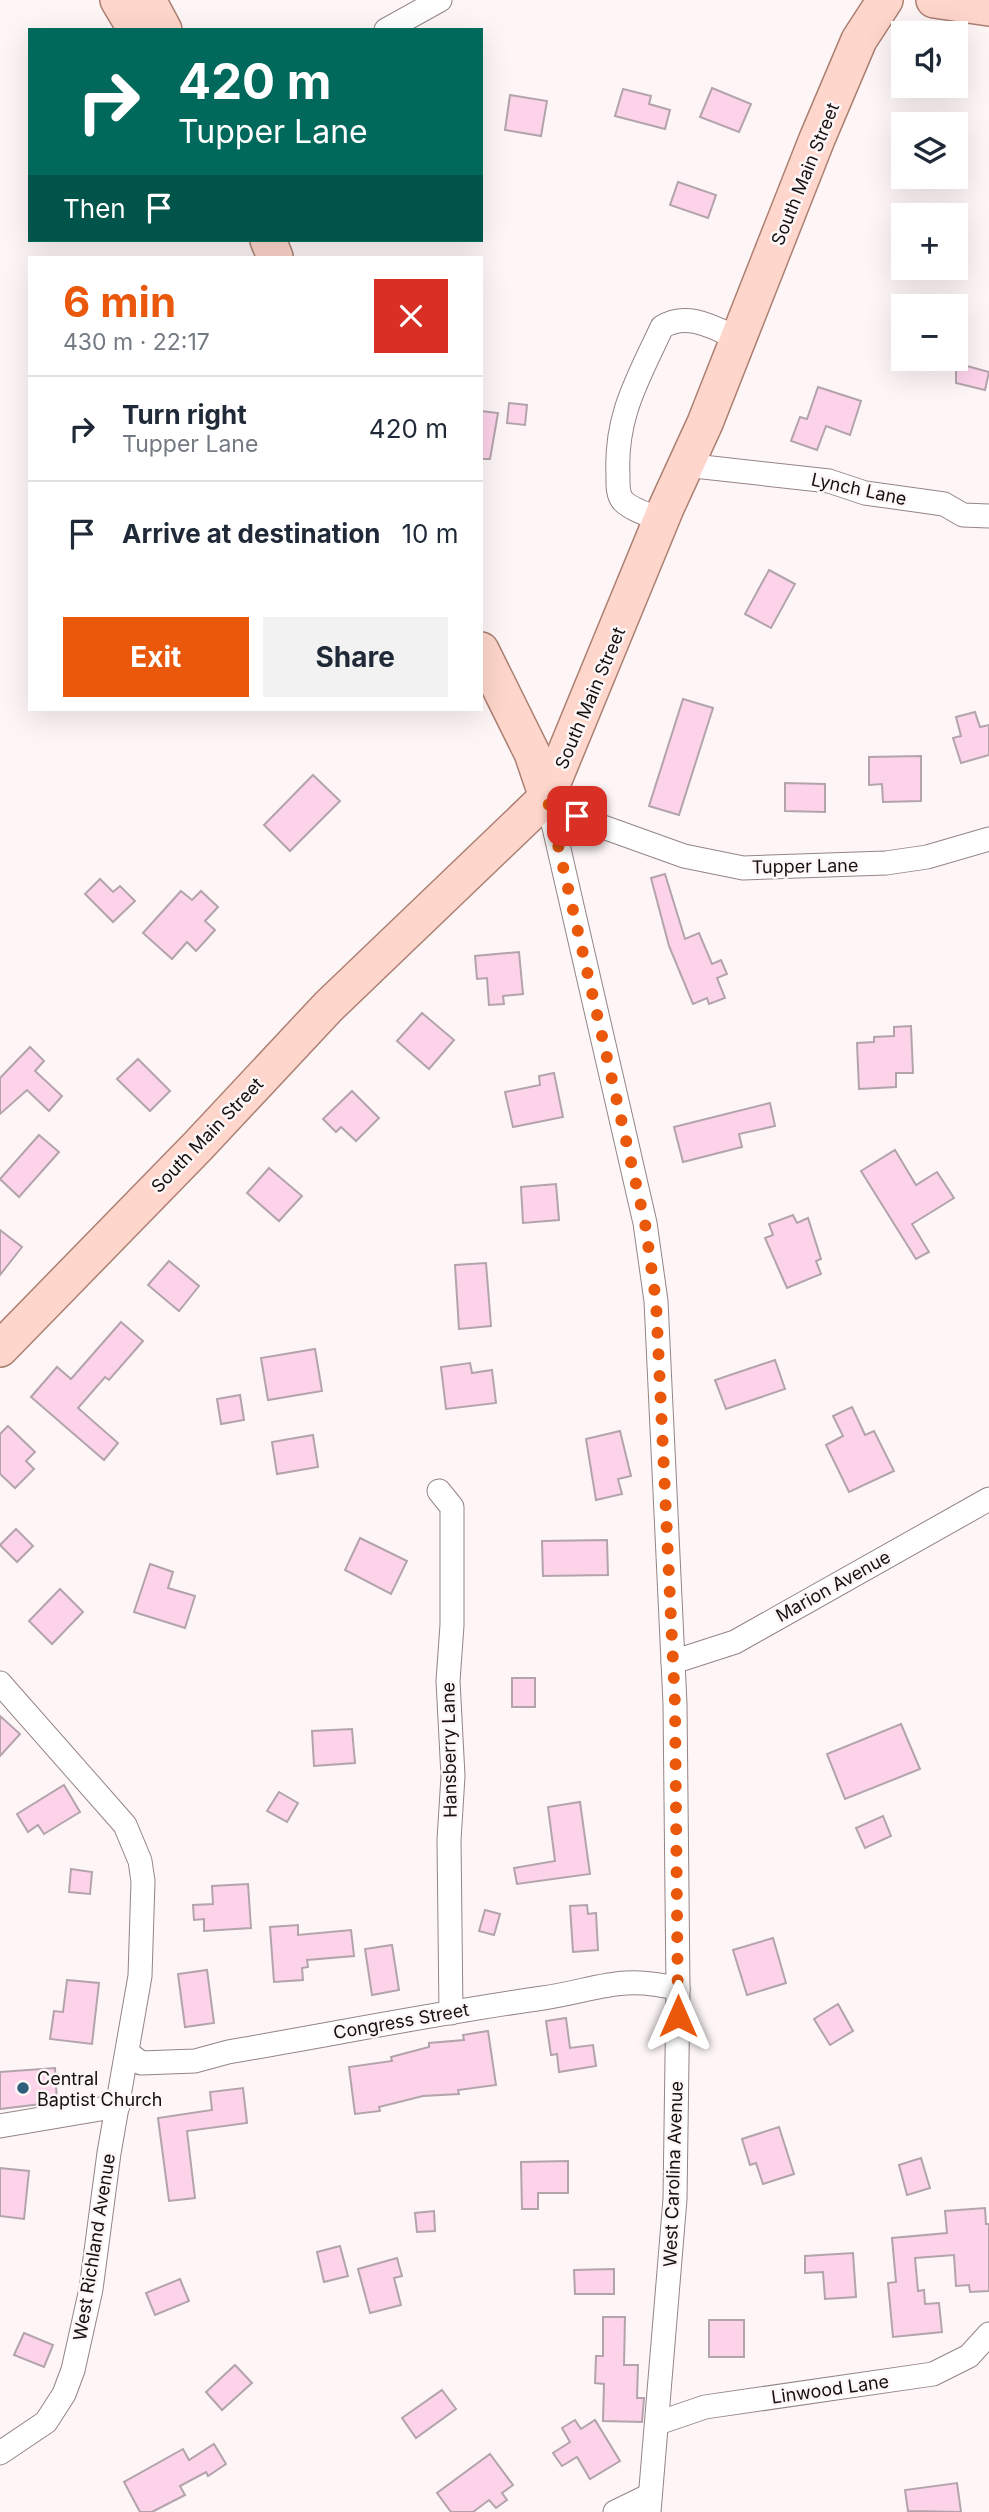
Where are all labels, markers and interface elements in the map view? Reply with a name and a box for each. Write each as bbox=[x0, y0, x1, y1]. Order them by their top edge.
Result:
map controls bbox=[891, 21, 968, 371]
button: sound bbox=[891, 21, 968, 98]
text: 420 m bbox=[178, 52, 331, 111]
icon: right bbox=[63, 56, 154, 147]
street label: South Main Street bbox=[767, 100, 843, 248]
text: Tupper Lane bbox=[178, 112, 368, 151]
button: layers bbox=[891, 112, 968, 189]
icon: arrive bbox=[140, 189, 178, 227]
text: Then bbox=[63, 193, 126, 224]
button: + bbox=[891, 203, 968, 280]
text: 6 min bbox=[63, 276, 176, 327]
button: close bbox=[374, 279, 448, 353]
button: − bbox=[891, 294, 968, 371]
text: 430 m · 22:17 bbox=[63, 328, 210, 356]
text: Turn right bbox=[122, 399, 247, 430]
icon: right bbox=[63, 410, 101, 448]
text: 420 m bbox=[369, 413, 448, 444]
text: Tupper Lane bbox=[122, 430, 258, 458]
street label: Lynch Lane bbox=[809, 469, 909, 509]
icon: arrive bbox=[63, 515, 101, 553]
text: Arrive at destination bbox=[122, 518, 381, 549]
text: 10 m bbox=[402, 518, 459, 549]
button: Exit bbox=[63, 617, 249, 697]
button: Share bbox=[263, 617, 448, 697]
street label: South Main Street bbox=[551, 624, 629, 772]
pin bbox=[547, 786, 607, 846]
icon: arrive bbox=[558, 797, 596, 835]
street label: Tupper Lane bbox=[751, 855, 859, 877]
street label: South Main Street bbox=[147, 1073, 267, 1197]
street label: Marion Avenue bbox=[772, 1546, 894, 1626]
street label: Hansberry Lane bbox=[437, 1682, 461, 1818]
position arrow bbox=[641, 1979, 715, 2053]
street label: Congress Street bbox=[331, 1999, 471, 2043]
place label: Central Baptist Church bbox=[37, 2068, 162, 2110]
marker: Central Baptist Church bbox=[15, 2080, 31, 2096]
street label: West Carolina Avenue bbox=[659, 2081, 687, 2267]
street label: West Richland Avenue bbox=[69, 2152, 119, 2342]
street label: Linwood Lane bbox=[770, 2370, 890, 2408]

